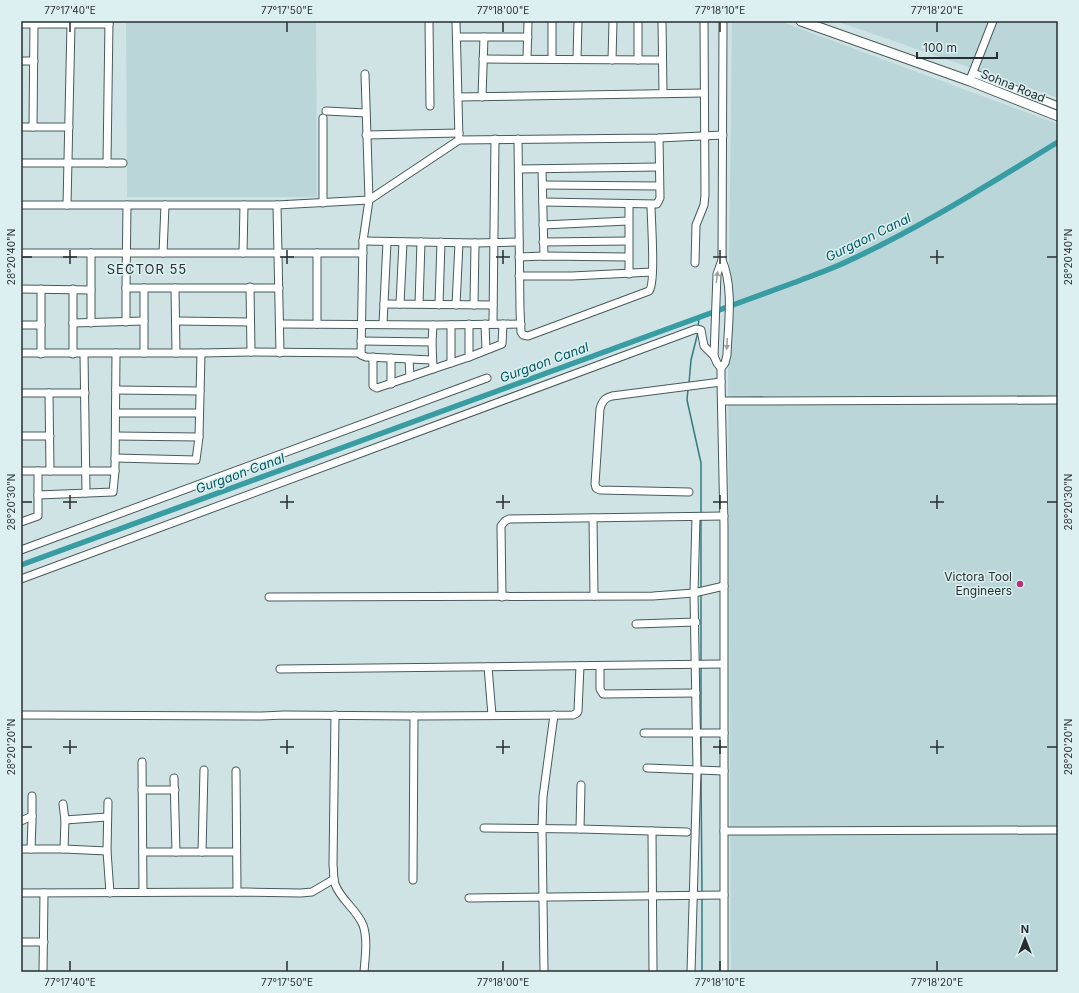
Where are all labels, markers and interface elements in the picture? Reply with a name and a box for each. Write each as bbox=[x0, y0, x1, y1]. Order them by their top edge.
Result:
text: 77°17'40"E bbox=[44, 4, 96, 16]
text: 77°17'50"E bbox=[261, 4, 313, 16]
text: 77°18'00"E bbox=[477, 4, 529, 16]
text: 77°18'10"E bbox=[695, 4, 745, 16]
text: 77°18'20"E bbox=[911, 4, 963, 16]
scale bar bbox=[917, 34, 997, 60]
text: 100 m bbox=[923, 40, 957, 55]
street label: Sohna Road bbox=[979, 66, 1048, 105]
water label: Gurgaon Canal bbox=[822, 209, 914, 265]
text: 28°20'40"N bbox=[5, 229, 17, 285]
text: 28°20'40"N bbox=[1062, 229, 1074, 285]
district label: SECTOR 55 bbox=[107, 261, 187, 277]
one-way arrow bbox=[714, 271, 721, 283]
water label: Gurgaon Canal bbox=[497, 338, 591, 385]
one-way arrow bbox=[724, 338, 731, 350]
water label: Gurgaon Canal bbox=[193, 449, 287, 496]
text: 28°20'30"N bbox=[5, 474, 17, 530]
text: 28°20'30"N bbox=[1062, 474, 1074, 530]
place label: Victora Tool Engineers bbox=[944, 569, 1012, 598]
marker: Victora Tool Engineers bbox=[1015, 579, 1025, 589]
text: 28°20'20"N bbox=[5, 719, 17, 775]
text: 28°20'20"N bbox=[1062, 719, 1074, 775]
north arrow bbox=[1005, 919, 1045, 959]
text: N bbox=[1021, 922, 1029, 936]
text: 77°17'40"E bbox=[44, 976, 96, 988]
text: 77°17'50"E bbox=[261, 976, 313, 988]
text: 77°18'00"E bbox=[477, 976, 529, 988]
text: 77°18'10"E bbox=[695, 976, 745, 988]
text: 77°18'20"E bbox=[911, 976, 963, 988]

